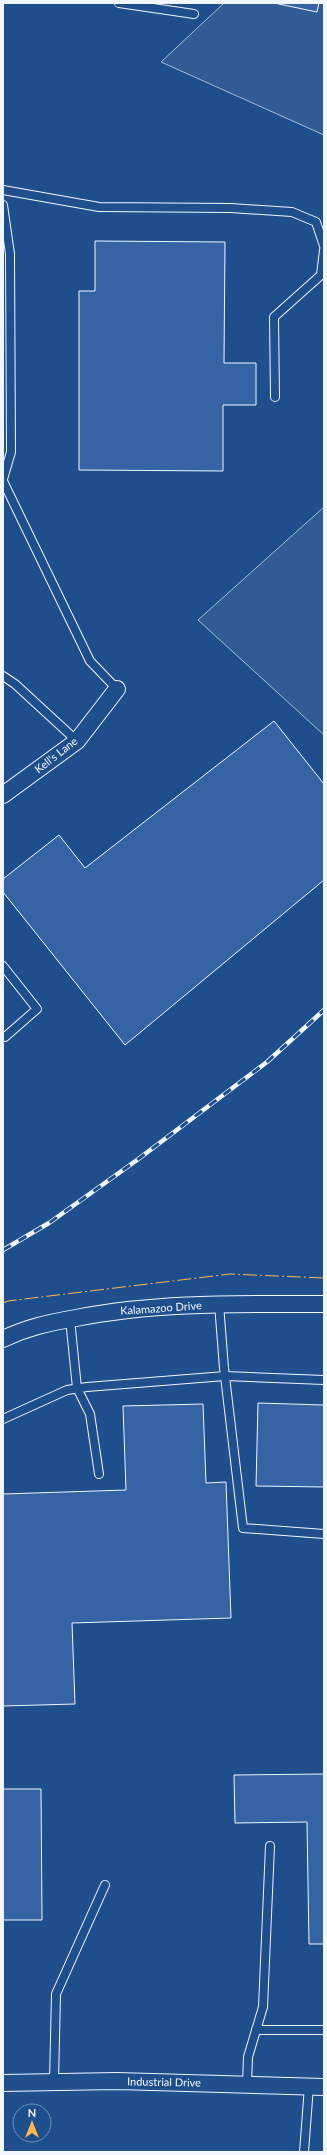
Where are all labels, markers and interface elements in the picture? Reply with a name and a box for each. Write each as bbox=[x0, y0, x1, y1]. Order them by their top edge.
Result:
street label: Kell's Lane bbox=[32, 734, 80, 775]
street label: Kalamazoo Drive bbox=[120, 1298, 202, 1317]
street label: Industrial Drive bbox=[127, 2074, 201, 2089]
north arrow bbox=[12, 2103, 52, 2143]
text: N bbox=[28, 2106, 36, 2119]

